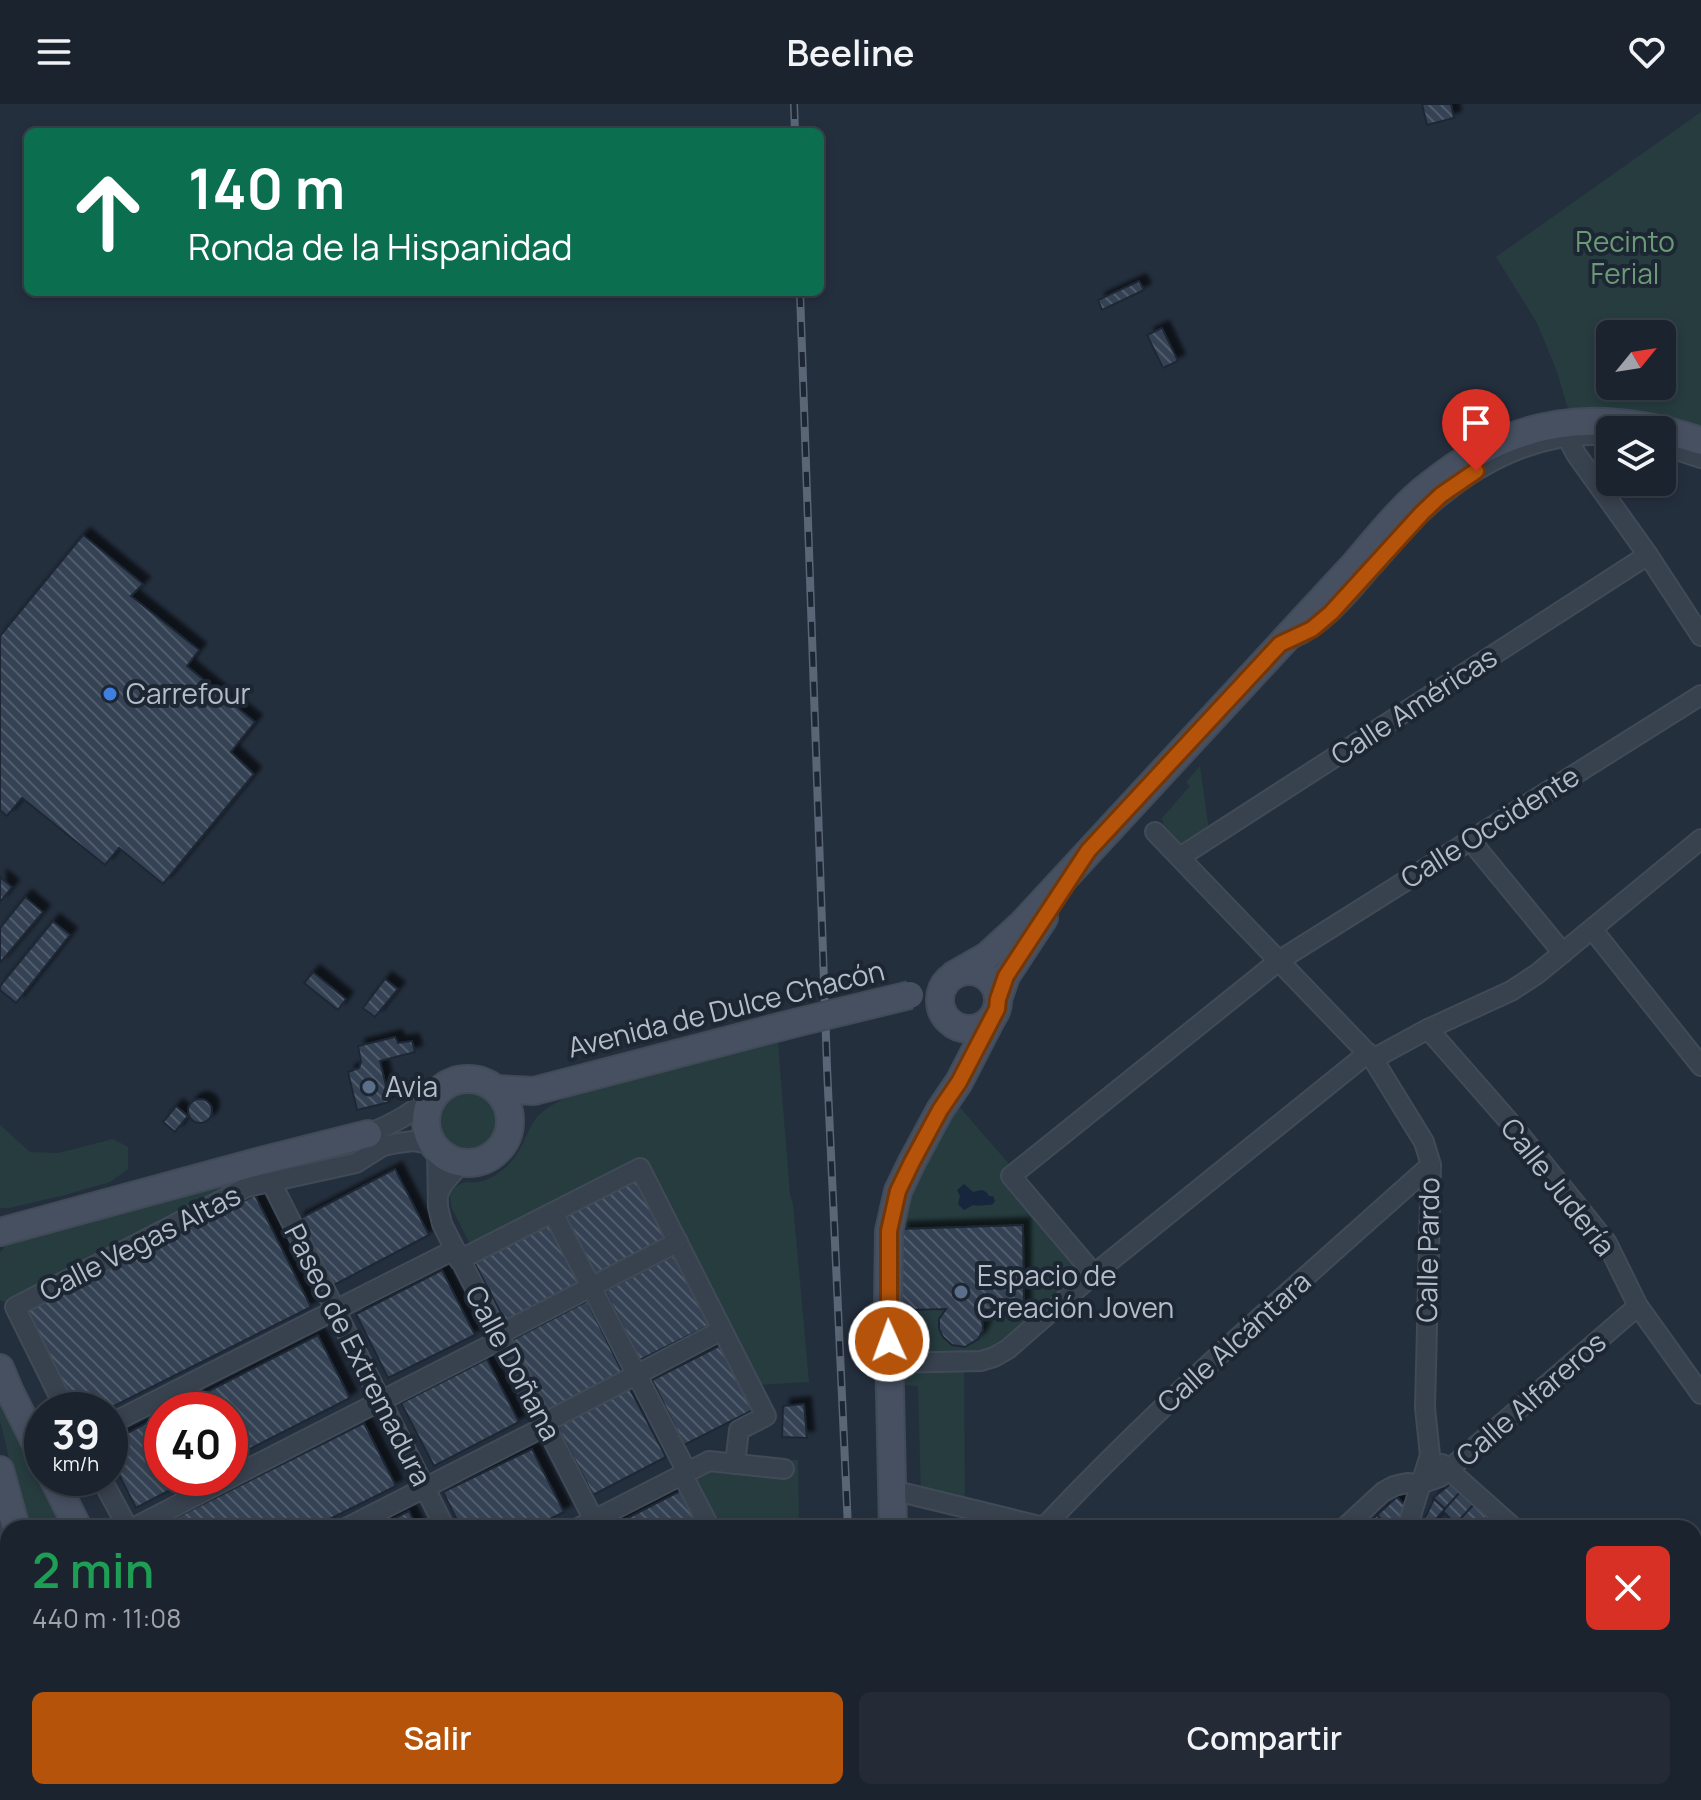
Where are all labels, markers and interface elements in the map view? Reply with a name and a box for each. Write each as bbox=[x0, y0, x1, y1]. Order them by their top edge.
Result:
text: Beeline bbox=[787, 28, 914, 77]
icon: menu bbox=[32, 30, 76, 74]
icon: heart bbox=[1625, 30, 1669, 74]
text: 140 m bbox=[188, 149, 345, 226]
icon: ahead bbox=[56, 160, 160, 264]
text: Ronda de la Hispanidad bbox=[188, 222, 573, 271]
park label: Recinto Ferial bbox=[1575, 222, 1675, 292]
north arrow bbox=[1596, 320, 1676, 400]
map controls bbox=[1596, 320, 1676, 496]
pin bbox=[1442, 389, 1510, 471]
icon: arrive bbox=[1454, 401, 1498, 445]
button: layers bbox=[1596, 416, 1676, 496]
street label: Calle Américas bbox=[1323, 637, 1504, 773]
place label: Carrefour bbox=[126, 674, 251, 712]
marker: Carrefour bbox=[101, 685, 119, 703]
street label: Calle Occidente bbox=[1393, 756, 1586, 896]
street label: Avenida de Dulce Chacón bbox=[563, 950, 888, 1066]
place label: Avia bbox=[385, 1067, 438, 1105]
marker: Avia bbox=[360, 1078, 378, 1096]
street label: Calle Judería bbox=[1493, 1110, 1625, 1263]
street label: Calle Vegas Altas bbox=[33, 1175, 246, 1309]
street label: Calle Pardo bbox=[1407, 1177, 1447, 1323]
street label: Paseo de Extremadura bbox=[276, 1217, 441, 1492]
place label: Espacio de Creación Joven bbox=[977, 1256, 1174, 1326]
street label: Calle Alcántara bbox=[1148, 1262, 1318, 1420]
street label: Calle Doñana bbox=[457, 1278, 571, 1447]
marker: Espacio de Creación Joven bbox=[952, 1283, 970, 1301]
position arrow bbox=[847, 1299, 931, 1383]
street label: Calle Alfareros bbox=[1447, 1323, 1613, 1474]
speed limit sign: 40 bbox=[144, 1392, 248, 1496]
text: 39 bbox=[52, 1406, 100, 1461]
text: km/h bbox=[53, 1450, 99, 1477]
text: 2 min bbox=[32, 1537, 154, 1602]
button: close bbox=[1586, 1546, 1670, 1630]
text: 440 m · 11:08 bbox=[32, 1600, 181, 1636]
button: Salir bbox=[32, 1692, 843, 1784]
button: Compartir bbox=[859, 1692, 1670, 1784]

